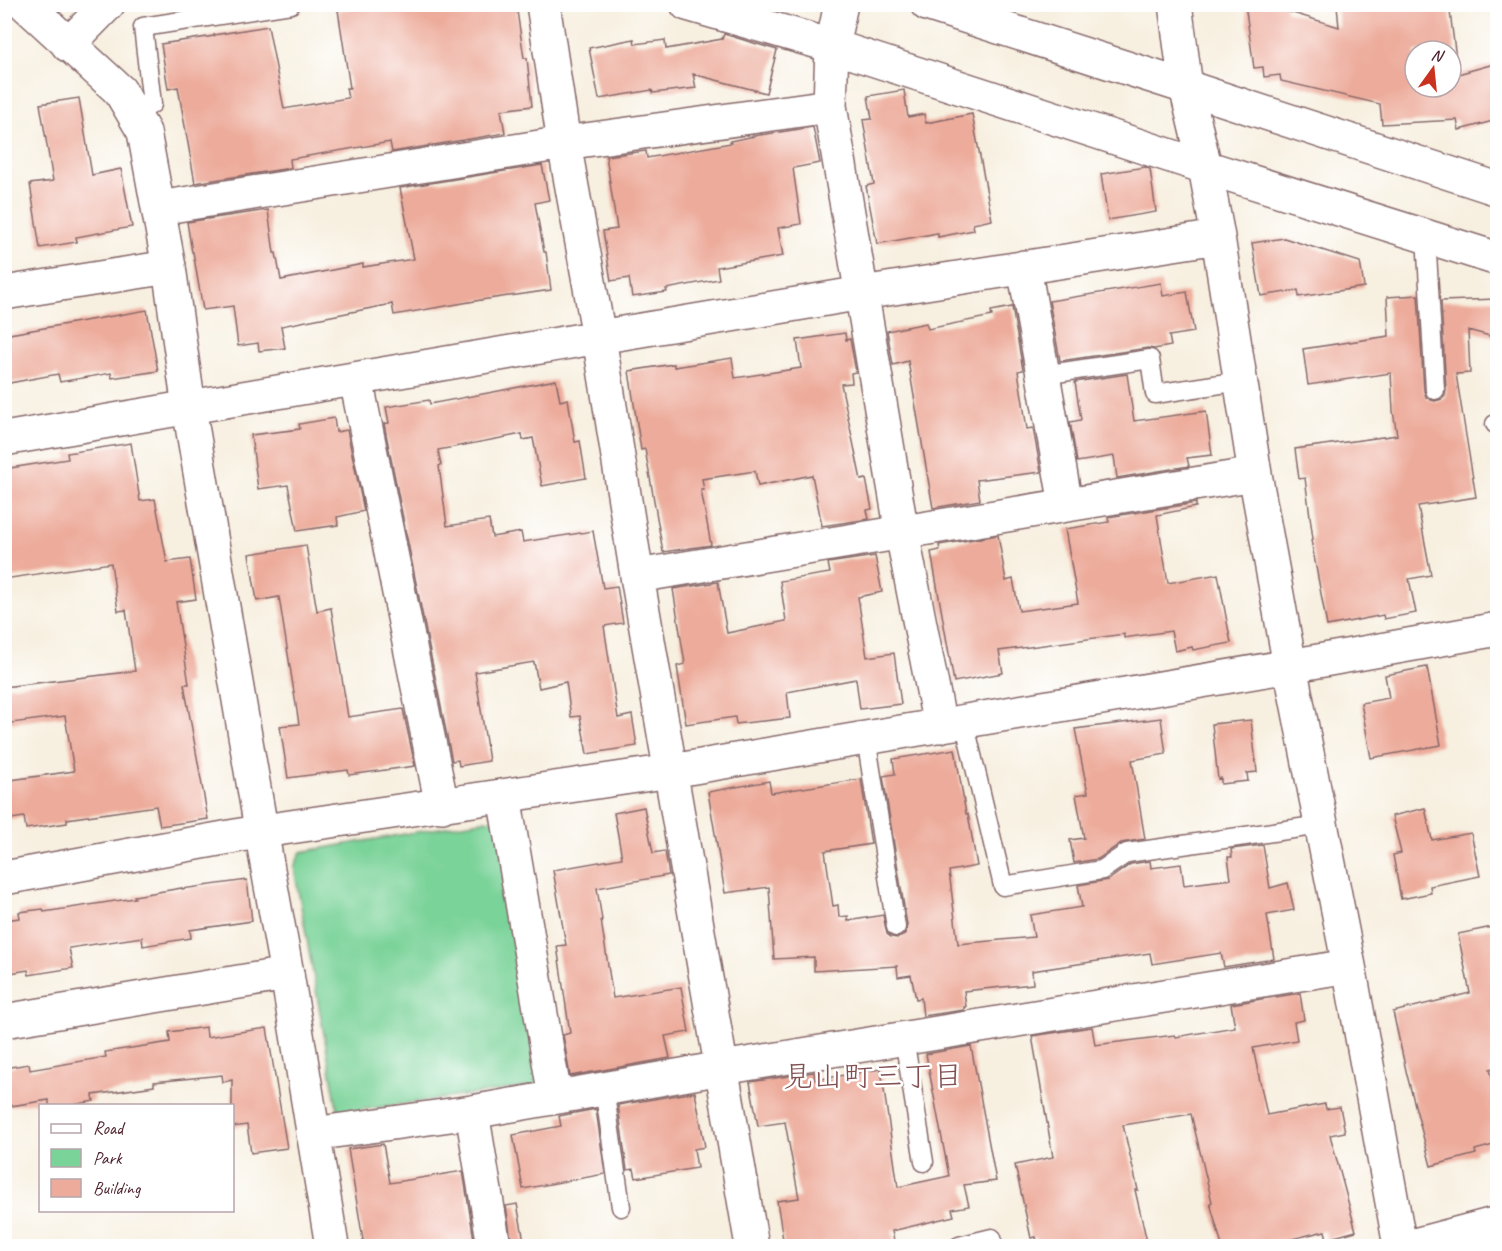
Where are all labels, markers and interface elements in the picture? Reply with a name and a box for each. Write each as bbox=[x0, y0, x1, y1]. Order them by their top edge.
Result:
north arrow bbox=[1403, 39, 1463, 99]
text: N bbox=[1429, 45, 1447, 67]
district label: 見山町三丁目 bbox=[783, 1057, 963, 1095]
legend bbox=[39, 1104, 234, 1212]
text: Road bbox=[93, 1117, 126, 1139]
text: Park bbox=[93, 1147, 123, 1169]
text: Building bbox=[93, 1177, 142, 1199]

